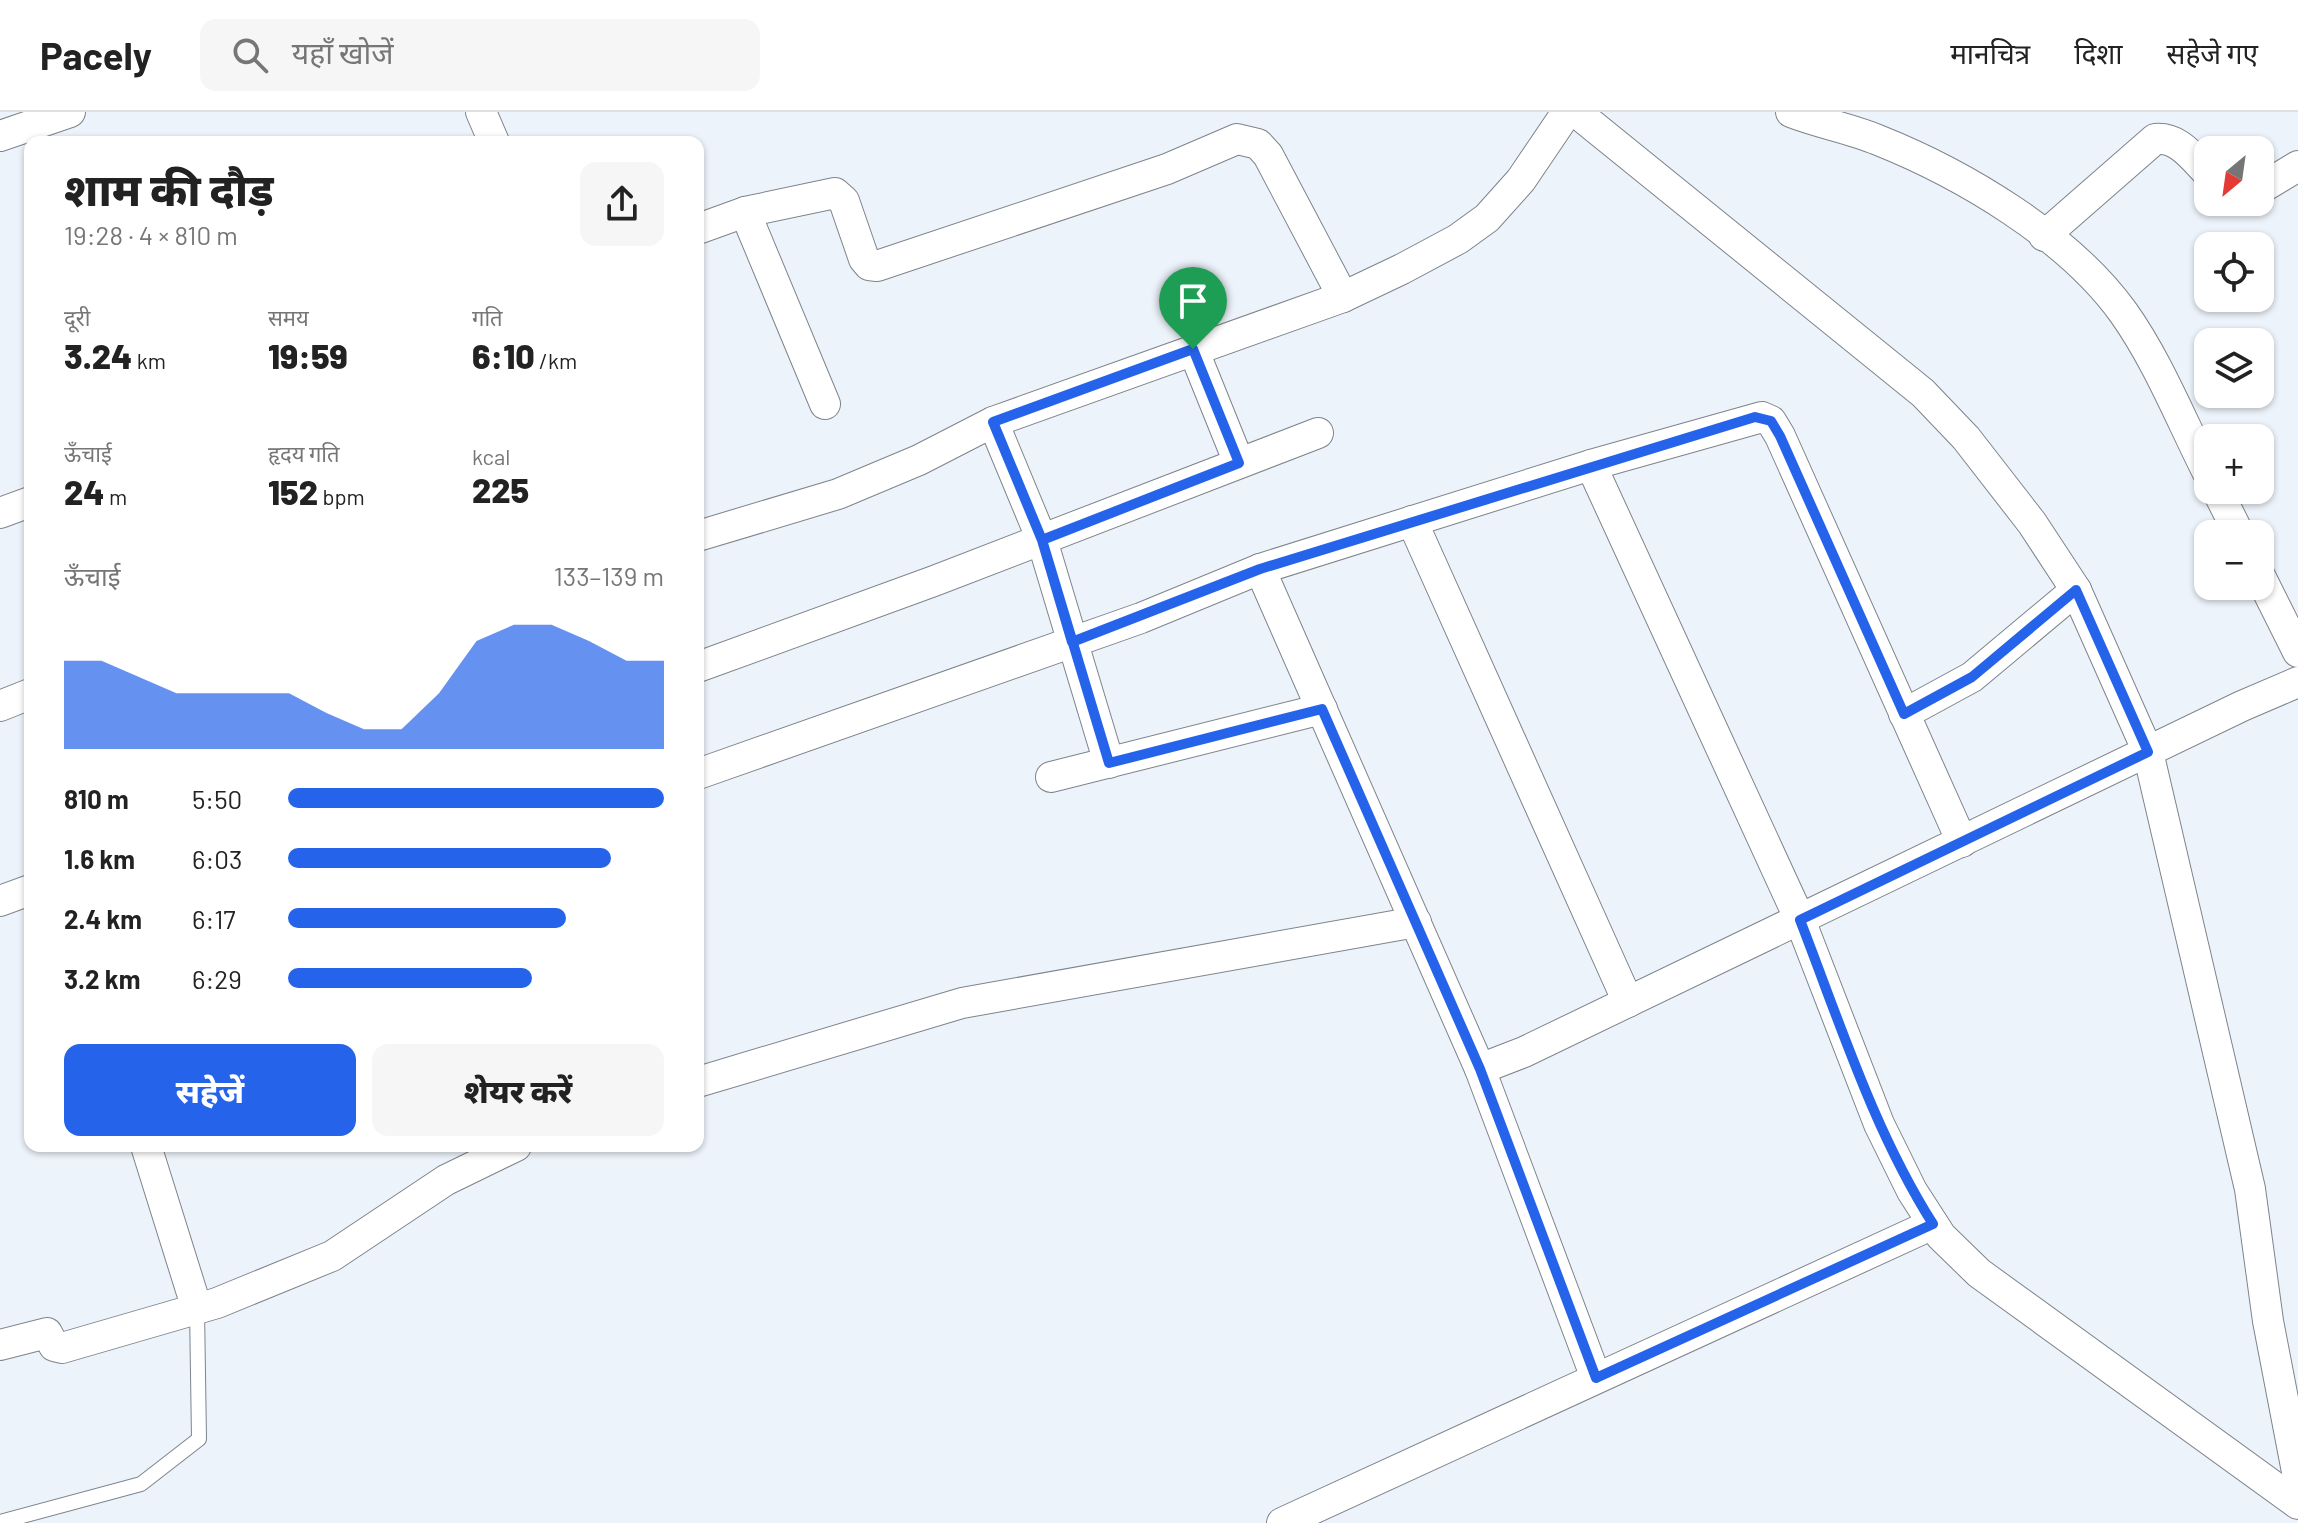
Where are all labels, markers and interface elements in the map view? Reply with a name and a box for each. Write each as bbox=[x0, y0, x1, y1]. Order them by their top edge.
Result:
search box bbox=[200, 19, 760, 91]
text: Pacely bbox=[40, 32, 152, 78]
icon: search bbox=[228, 33, 272, 77]
text: यहाँ खोजें bbox=[292, 34, 394, 70]
text: मानचित्र bbox=[1950, 36, 2030, 70]
text: दिशा bbox=[2074, 36, 2123, 70]
text: सहेजे गए bbox=[2167, 36, 2258, 70]
north arrow bbox=[2194, 136, 2274, 216]
map controls bbox=[2194, 136, 2274, 600]
text: शाम की दौड़ bbox=[64, 162, 274, 215]
button: share bbox=[580, 162, 664, 246]
text: 19:28 · 4 × 810 m bbox=[64, 219, 238, 250]
button: locate bbox=[2194, 232, 2274, 312]
pin bbox=[1159, 267, 1227, 349]
icon: arrive bbox=[1171, 279, 1215, 323]
text: दूरी bbox=[64, 304, 90, 330]
text: समय bbox=[268, 304, 309, 330]
text: गति bbox=[472, 304, 503, 330]
button: layers bbox=[2194, 328, 2274, 408]
text: 3.24 bbox=[64, 335, 132, 376]
text: 19:59 bbox=[268, 335, 348, 376]
text: 6:10 bbox=[472, 335, 535, 376]
text: km bbox=[132, 347, 166, 373]
text: /km bbox=[535, 347, 577, 373]
button: + bbox=[2194, 424, 2274, 504]
text: ऊँचाई bbox=[64, 440, 112, 466]
text: हृदय गति bbox=[268, 440, 340, 466]
text: kcal bbox=[472, 443, 510, 469]
text: 225 bbox=[472, 469, 529, 510]
text: 24 bbox=[64, 471, 105, 512]
text: 152 bbox=[268, 471, 318, 512]
text: m bbox=[105, 483, 127, 509]
text: bpm bbox=[318, 483, 365, 509]
button: − bbox=[2194, 520, 2274, 600]
text: ऊँचाई bbox=[64, 560, 120, 591]
text: 133–139 m bbox=[554, 560, 664, 591]
text: 810 m bbox=[64, 783, 129, 814]
text: 5:50 bbox=[192, 783, 242, 814]
text: 1.6 km bbox=[64, 843, 135, 874]
text: 6:03 bbox=[192, 843, 242, 874]
text: 2.4 km bbox=[64, 903, 142, 934]
text: 6:17 bbox=[192, 903, 236, 934]
text: 3.2 km bbox=[64, 963, 140, 994]
text: 6:29 bbox=[192, 963, 242, 994]
button: सहेजें bbox=[64, 1044, 356, 1136]
button: शेयर करें bbox=[372, 1044, 664, 1136]

